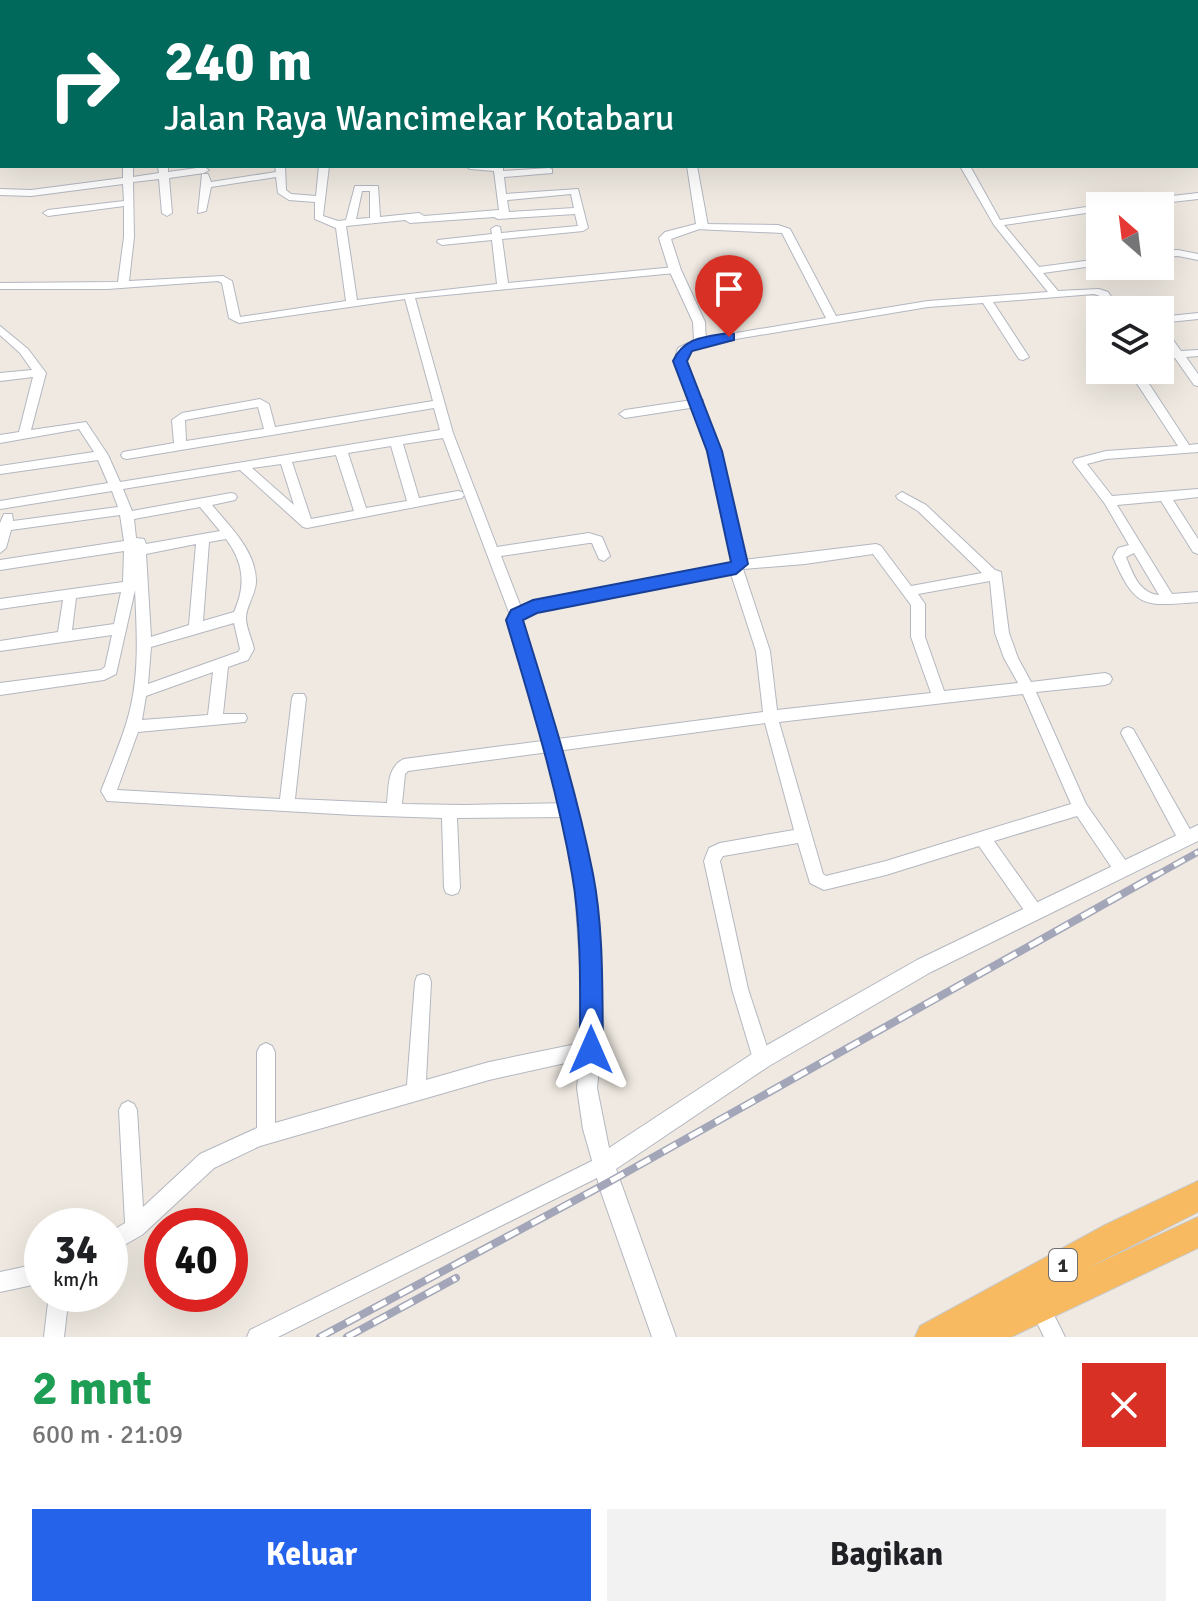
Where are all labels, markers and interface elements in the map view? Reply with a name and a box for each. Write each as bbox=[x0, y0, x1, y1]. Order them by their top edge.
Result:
text: 240 m bbox=[164, 27, 312, 96]
icon: right bbox=[32, 32, 136, 136]
text: Jalan Raya Wancimekar Kotabaru bbox=[164, 96, 674, 141]
north arrow bbox=[1086, 192, 1174, 280]
map controls bbox=[1086, 192, 1174, 384]
pin bbox=[695, 255, 763, 337]
icon: arrive bbox=[707, 267, 751, 311]
button: layers bbox=[1086, 296, 1174, 384]
position arrow bbox=[549, 1008, 633, 1092]
speed limit sign: 40 bbox=[144, 1208, 248, 1312]
text: 34 bbox=[54, 1225, 98, 1275]
road number: 1 bbox=[1049, 1249, 1077, 1281]
text: km/h bbox=[53, 1267, 99, 1292]
text: 2 mnt bbox=[32, 1359, 152, 1418]
button: close bbox=[1082, 1363, 1166, 1447]
text: 600 m · 21:09 bbox=[32, 1419, 183, 1451]
button: Keluar bbox=[32, 1509, 591, 1601]
button: Bagikan bbox=[607, 1509, 1166, 1601]

